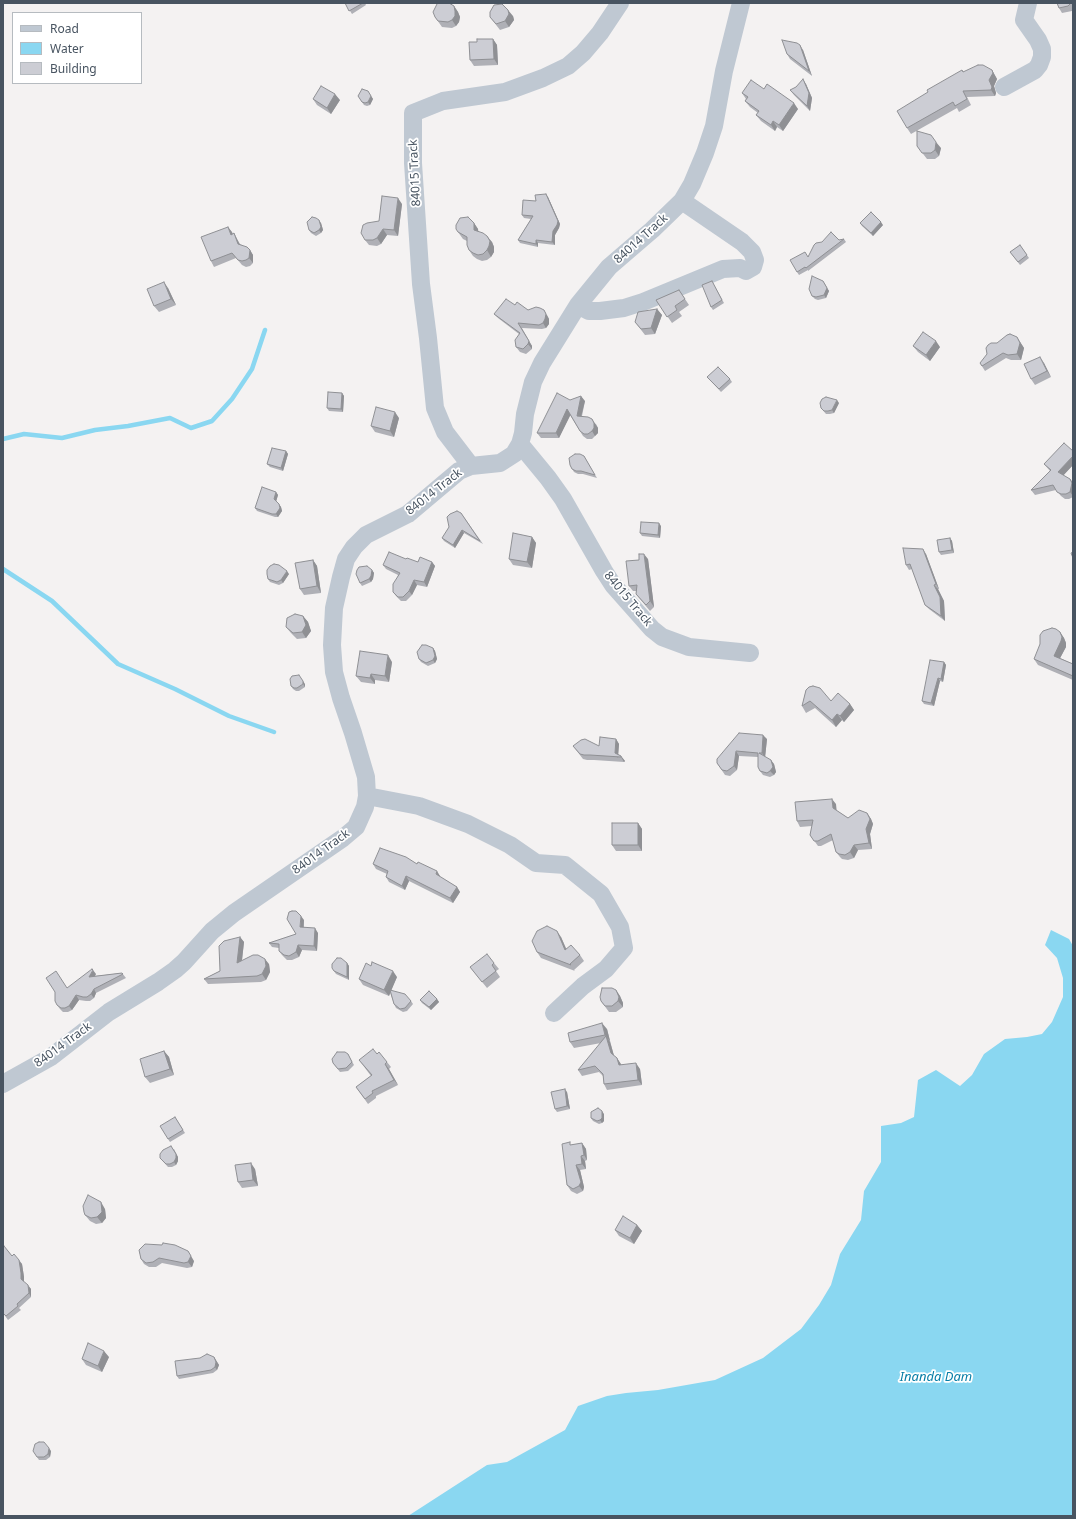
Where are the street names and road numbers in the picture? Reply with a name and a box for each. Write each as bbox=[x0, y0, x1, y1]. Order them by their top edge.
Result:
street label: 84015 Track bbox=[406, 139, 424, 207]
street label: 84014 Track bbox=[611, 211, 671, 267]
street label: 84014 Track bbox=[403, 466, 465, 518]
street label: 84015 Track bbox=[601, 569, 655, 629]
street label: 84014 Track bbox=[290, 826, 352, 878]
street label: 84014 Track bbox=[32, 1019, 94, 1071]

